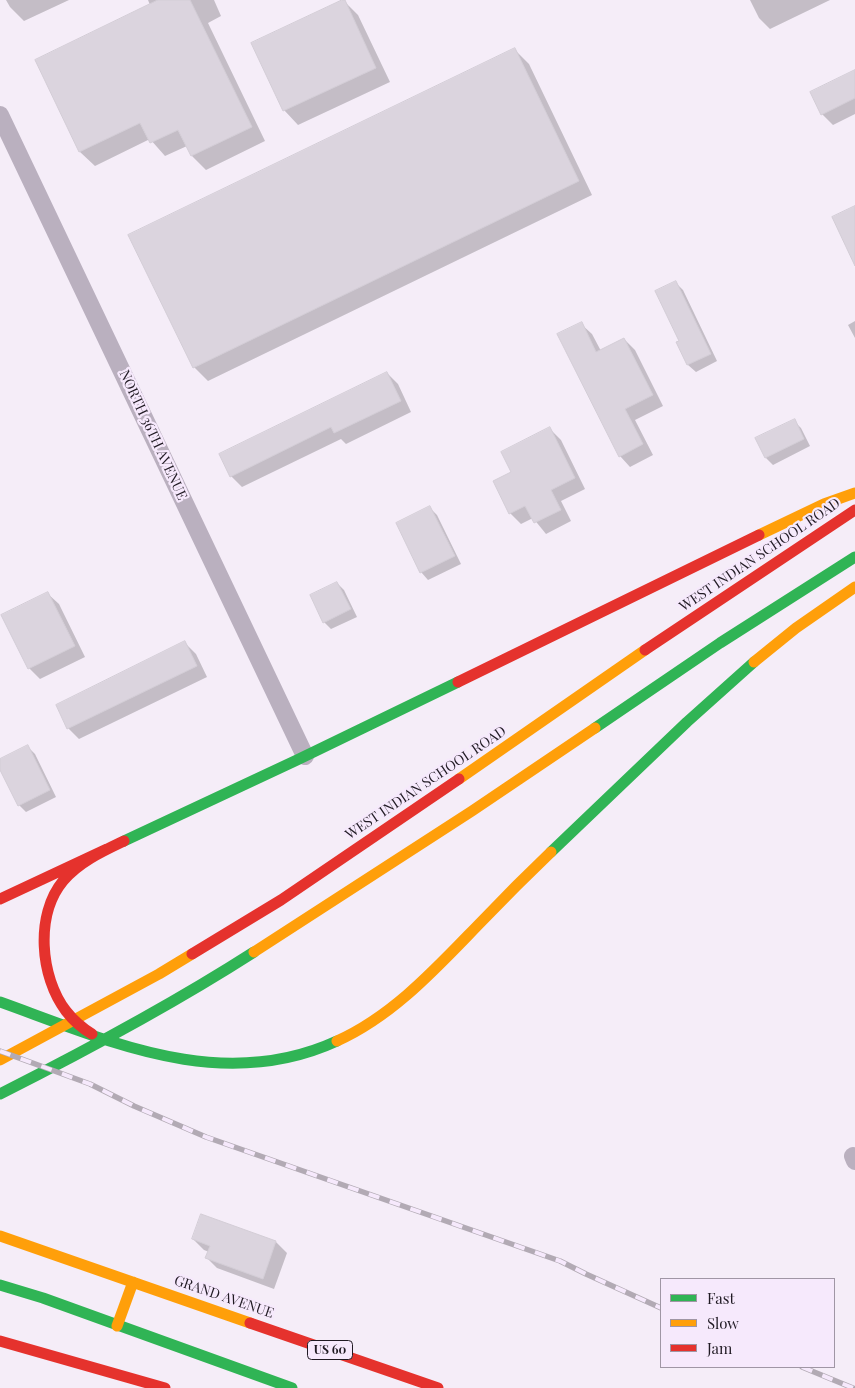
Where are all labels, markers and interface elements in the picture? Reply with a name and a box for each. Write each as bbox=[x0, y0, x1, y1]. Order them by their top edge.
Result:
street label: NORTH 36TH AVENUE bbox=[115, 367, 191, 503]
street label: WEST INDIAN SCHOOL ROAD bbox=[676, 495, 844, 615]
street label: WEST INDIAN SCHOOL ROAD bbox=[342, 723, 510, 843]
street label: GRAND AVENUE bbox=[172, 1272, 276, 1322]
legend bbox=[660, 1278, 835, 1368]
text: Fast bbox=[707, 1288, 735, 1308]
text: Slow bbox=[707, 1313, 739, 1333]
text: Jam bbox=[707, 1338, 732, 1358]
road number: US 60 bbox=[308, 1340, 352, 1360]

